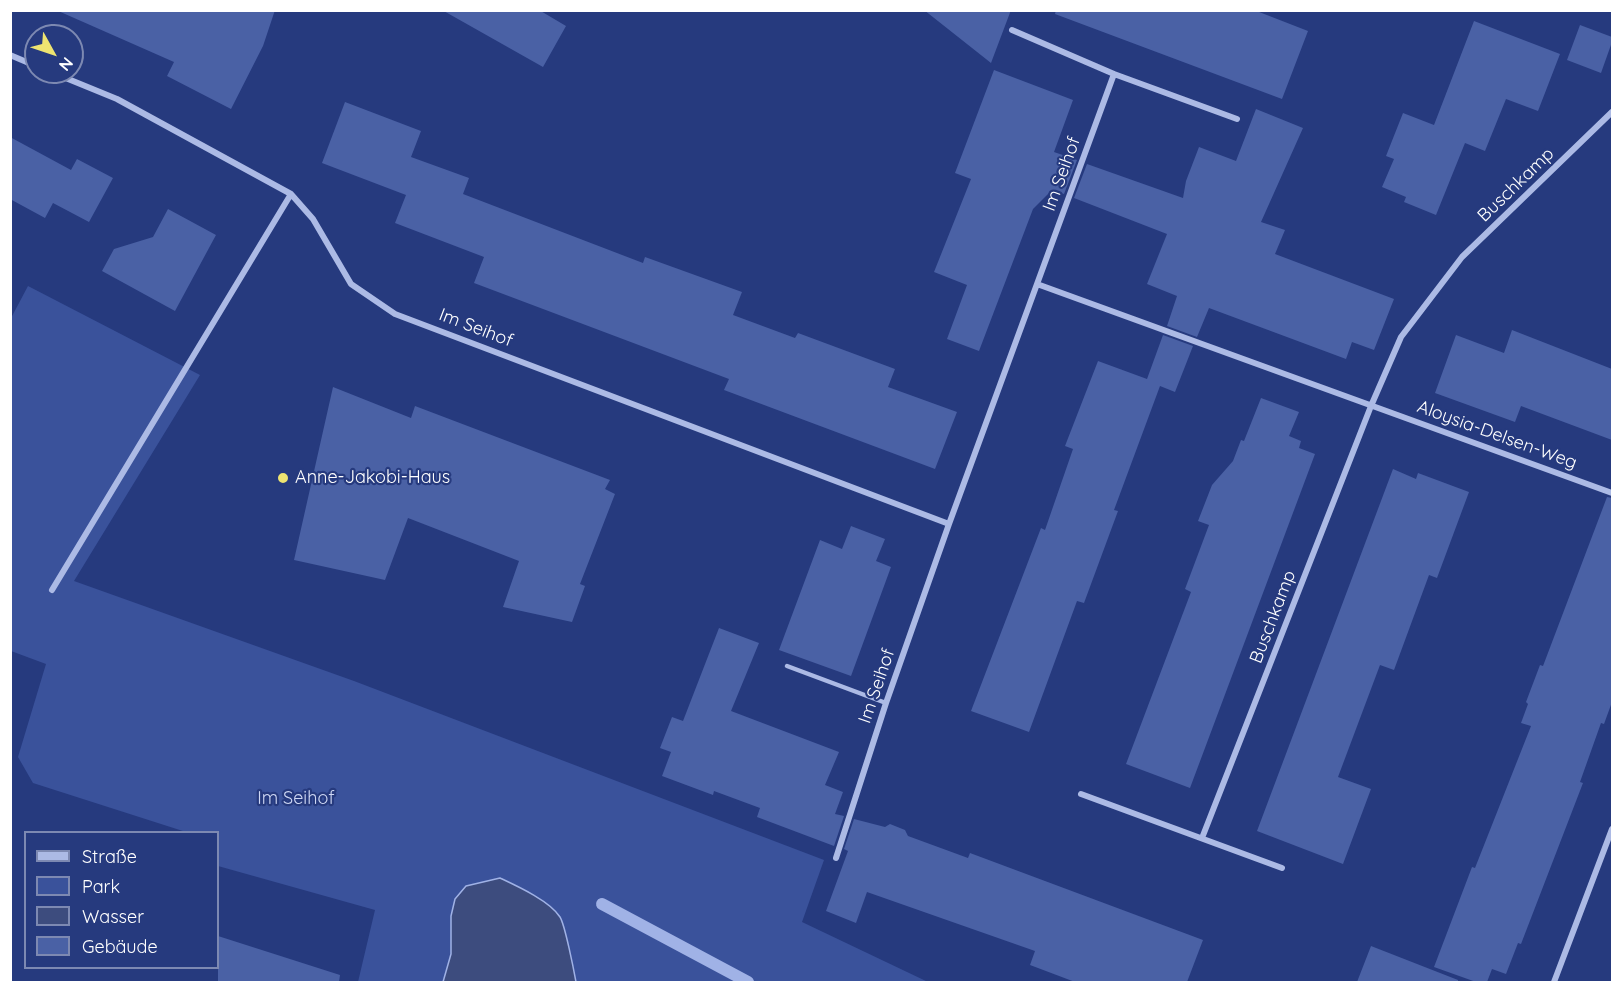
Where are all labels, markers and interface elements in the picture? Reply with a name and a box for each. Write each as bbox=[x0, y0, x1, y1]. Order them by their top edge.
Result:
north arrow bbox=[24, 24, 84, 84]
text: N bbox=[55, 53, 78, 75]
street label: Im Seihof bbox=[1039, 134, 1085, 214]
street label: Buschkamp bbox=[1473, 143, 1559, 227]
street label: Im Seihof bbox=[436, 304, 516, 352]
street label: Aloysia-Delsen-Weg bbox=[1414, 396, 1580, 474]
place label: Anne-Jakobi-Haus bbox=[295, 467, 450, 489]
marker: Anne-Jakobi-Haus bbox=[276, 471, 290, 485]
street label: Buschkamp bbox=[1245, 568, 1301, 666]
street label: Im Seihof bbox=[854, 646, 900, 726]
park label: Im Seihof bbox=[257, 788, 335, 810]
legend bbox=[24, 831, 219, 969]
text: Straße bbox=[82, 845, 137, 868]
text: Park bbox=[82, 875, 120, 898]
text: Wasser bbox=[82, 905, 144, 928]
text: Gebäude bbox=[82, 935, 158, 958]

